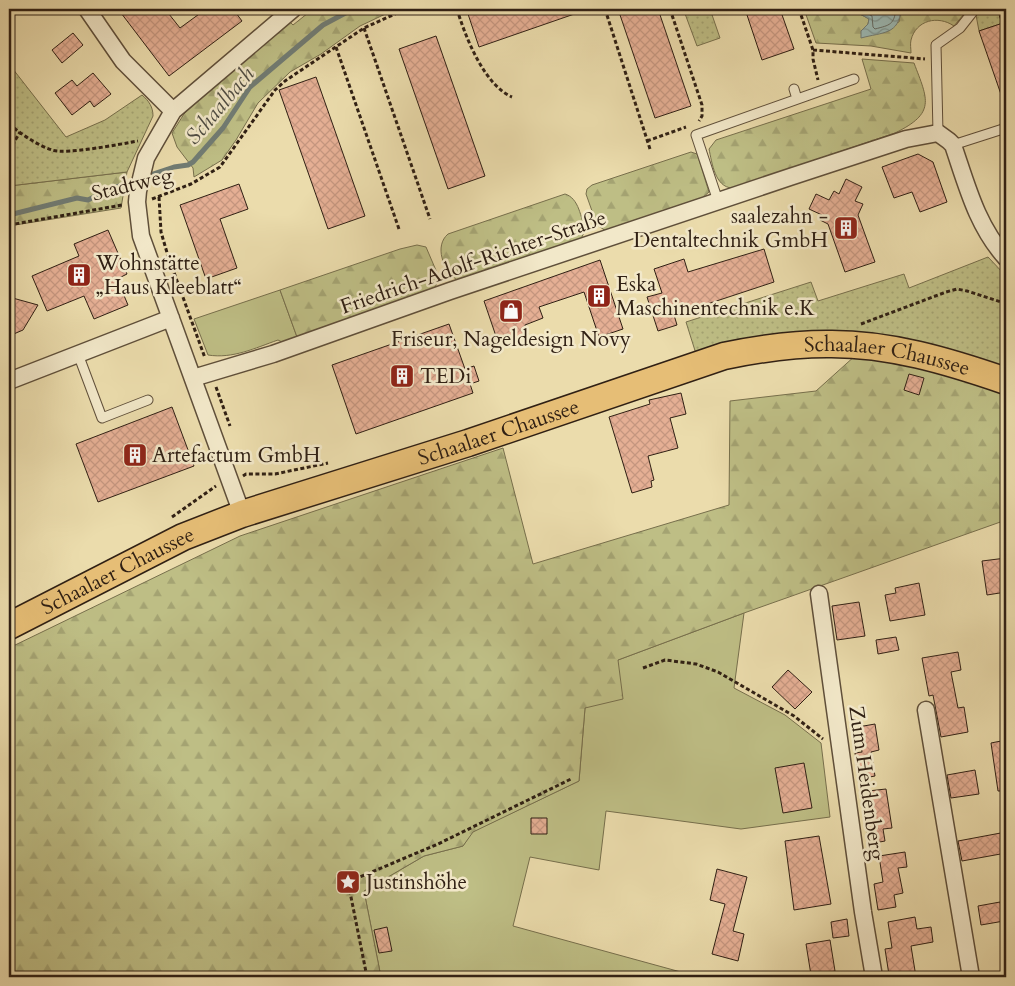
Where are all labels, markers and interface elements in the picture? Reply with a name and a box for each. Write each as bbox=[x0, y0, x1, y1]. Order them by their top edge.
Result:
water label: Schaalbach bbox=[178, 60, 261, 151]
street label: Stadtweg bbox=[89, 160, 176, 208]
place label: saalezahn - Dentaltechnik GmbH bbox=[633, 202, 828, 255]
street label: Friedrich-Adolf-Richter-Straße bbox=[336, 203, 610, 322]
building icon: saalezahn - Dentaltechnik GmbH bbox=[833, 215, 859, 241]
place label: Wohnstätte „Haus Kleeblatt“ bbox=[95, 249, 242, 302]
building icon: Wohnstätte „Haus Kleeblatt“ bbox=[66, 262, 92, 288]
place label: Eska Maschinentechnik e.K bbox=[616, 270, 815, 323]
building icon: Eska Maschinentechnik e.K bbox=[586, 283, 612, 309]
shop icon: Friseur, Nageldesign Novy bbox=[498, 298, 524, 324]
place label: Friseur, Nageldesign Novy bbox=[391, 325, 631, 354]
street label: Schaalaer Chaussee bbox=[803, 330, 974, 383]
place label: TEDi bbox=[420, 362, 471, 391]
building icon: TEDi bbox=[389, 363, 415, 389]
street label: Schaalaer Chaussee bbox=[414, 392, 583, 473]
place label: Artefactum GmbH bbox=[152, 441, 321, 470]
building icon: Artefactum GmbH bbox=[122, 442, 148, 468]
street label: Schaalaer Chaussee bbox=[36, 520, 198, 622]
street label: Zum Heidenberg bbox=[841, 704, 892, 862]
place label: Justinshöhe bbox=[363, 868, 467, 897]
place icon: Justinshöhe bbox=[335, 869, 361, 895]

